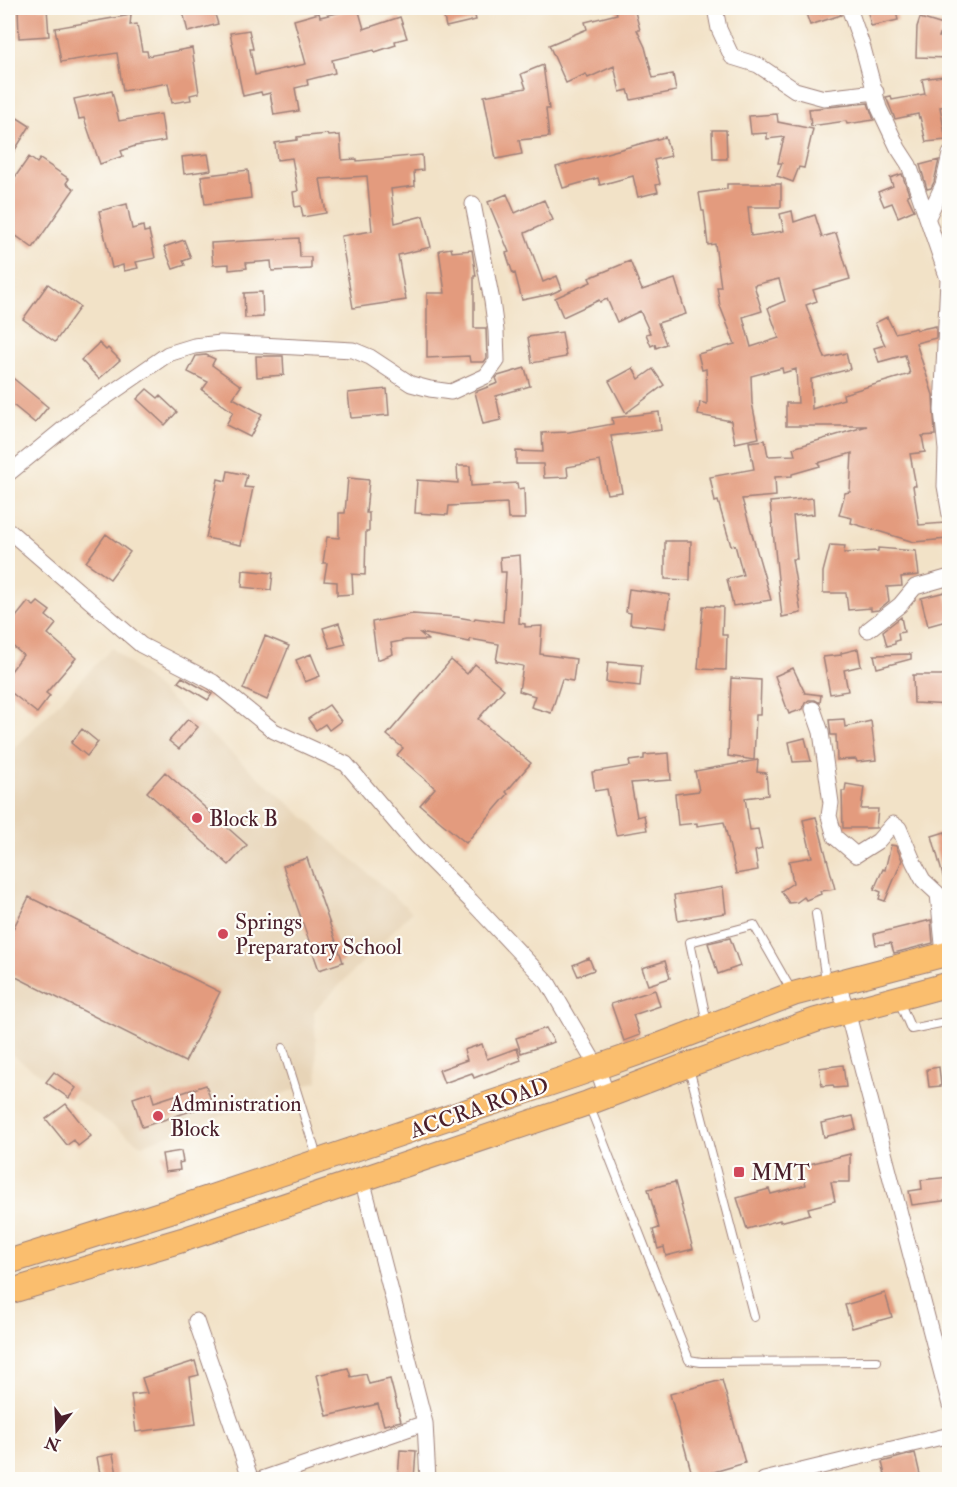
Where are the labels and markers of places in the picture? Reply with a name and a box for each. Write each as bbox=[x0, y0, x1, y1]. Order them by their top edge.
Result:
place label: Block B bbox=[209, 805, 278, 833]
marker: Block B bbox=[190, 811, 204, 825]
place label: Springs Preparatory School bbox=[235, 908, 402, 962]
marker: Springs Preparatory School bbox=[216, 927, 230, 941]
place label: Administration Block bbox=[169, 1090, 302, 1143]
marker: Administration Block bbox=[151, 1109, 165, 1123]
place label: MMT bbox=[751, 1159, 811, 1187]
marker: MMT bbox=[732, 1165, 746, 1179]

